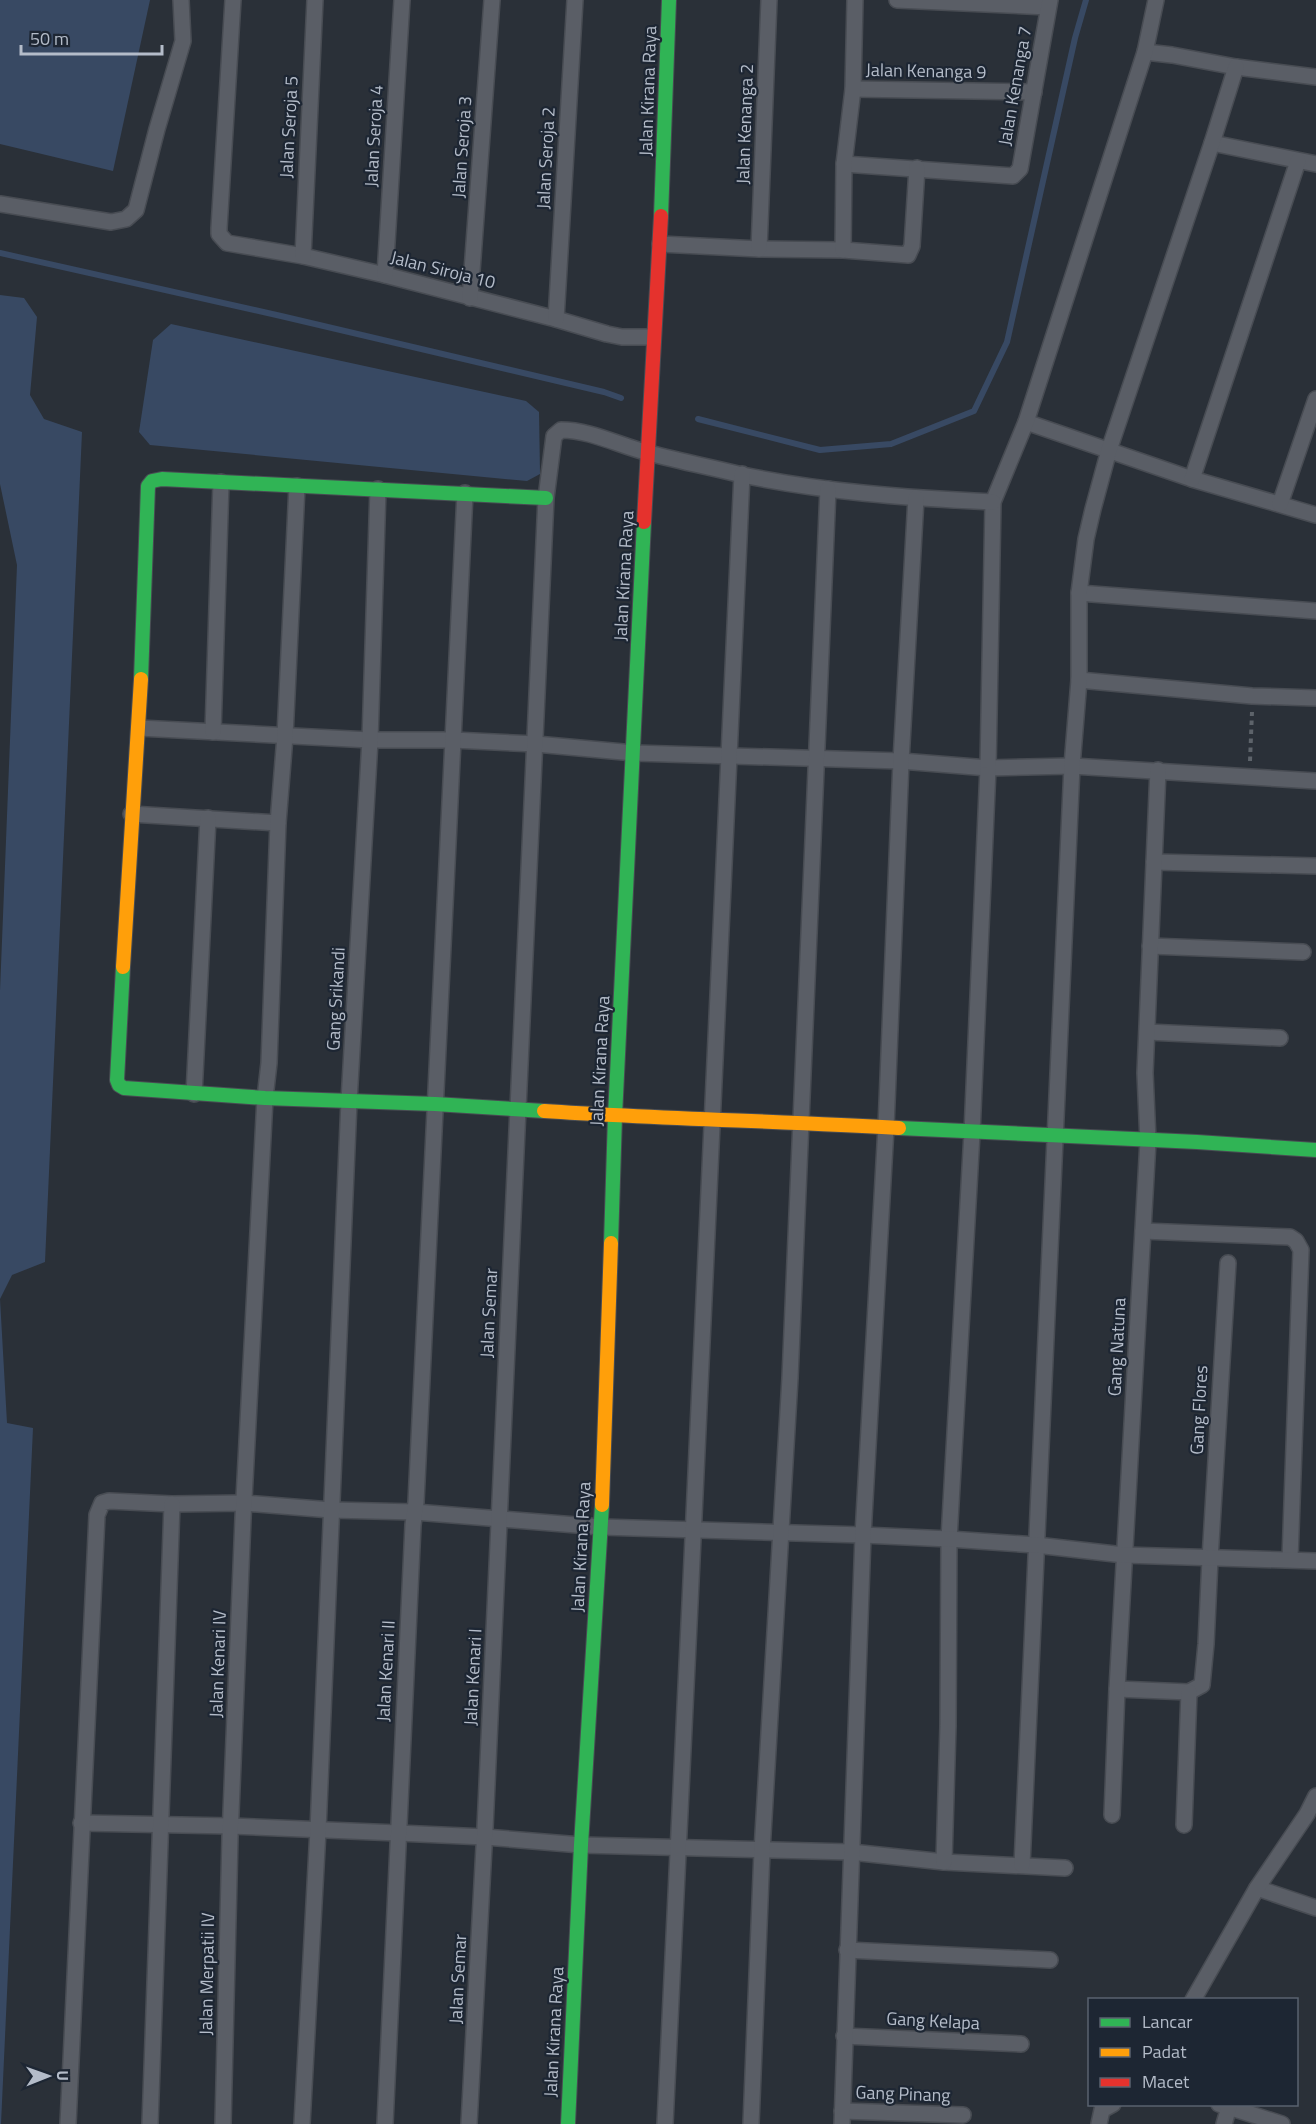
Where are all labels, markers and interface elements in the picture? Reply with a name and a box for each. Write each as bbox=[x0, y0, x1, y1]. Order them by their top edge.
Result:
scale bar bbox=[21, 18, 162, 56]
street label: Jalan Kenanga 7 bbox=[991, 24, 1038, 148]
text: 50 m bbox=[30, 25, 69, 52]
street label: Jalan Kirana Raya bbox=[632, 25, 663, 157]
street label: Jalan Kenanga 9 bbox=[865, 56, 987, 85]
street label: Jalan Kenanga 2 bbox=[729, 63, 760, 185]
street label: Jalan Seroja 5 bbox=[272, 75, 305, 179]
street label: Jalan Seroja 4 bbox=[357, 84, 390, 188]
street label: Jalan Seroja 3 bbox=[444, 95, 479, 199]
street label: Jalan Seroja 2 bbox=[529, 106, 562, 210]
street label: Jalan Siroja 10 bbox=[388, 243, 498, 296]
street label: Jalan Kirana Raya bbox=[607, 510, 640, 642]
street label: Gang Srikandi bbox=[319, 947, 352, 1051]
street label: Jalan Kirana Raya bbox=[583, 995, 616, 1127]
street label: Jalan Semar bbox=[473, 1267, 504, 1359]
street label: Gang Natuna bbox=[1100, 1297, 1133, 1397]
street label: Gang Flores bbox=[1183, 1365, 1214, 1455]
street label: Jalan Kirana Raya bbox=[564, 1481, 597, 1613]
street label: Jalan Kenari IV bbox=[202, 1609, 233, 1718]
street label: Jalan Kenari II bbox=[369, 1619, 402, 1722]
street label: Jalan Kenari I bbox=[456, 1628, 489, 1726]
street label: Jalan Merpatii IV bbox=[192, 1912, 221, 2036]
street label: Jalan Semar bbox=[442, 1933, 473, 2025]
street label: Jalan Kirana Raya bbox=[537, 1966, 570, 2098]
legend bbox=[1088, 1998, 1298, 2106]
street label: Gang Kelapa bbox=[886, 2005, 981, 2036]
text: Lancar bbox=[1142, 2008, 1192, 2035]
text: Padat bbox=[1142, 2038, 1187, 2065]
north arrow bbox=[18, 2046, 78, 2106]
text: Macet bbox=[1142, 2068, 1190, 2095]
text: U bbox=[51, 2070, 75, 2081]
street label: Gang Pinang bbox=[855, 2078, 951, 2109]

